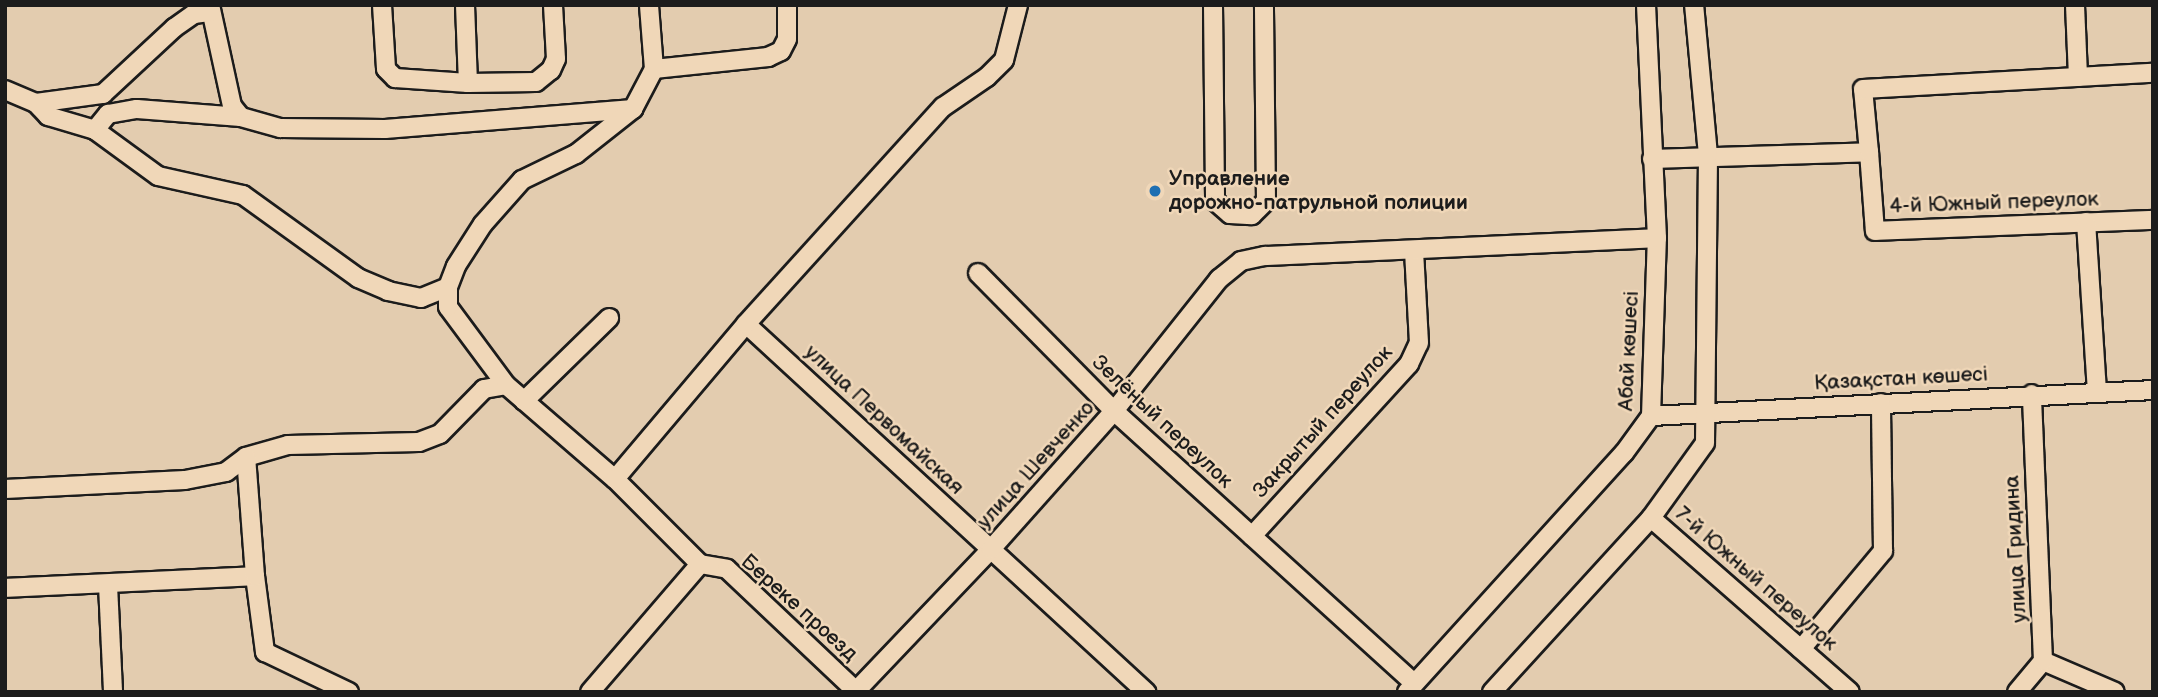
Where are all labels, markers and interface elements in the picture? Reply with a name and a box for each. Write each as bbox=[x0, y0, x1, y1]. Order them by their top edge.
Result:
place label: Управление дорожно-патрульной полиции bbox=[1169, 166, 1468, 216]
marker: Управление дорожно-патрульной полиции bbox=[1147, 183, 1163, 199]
street label: 4-й Южный переулок bbox=[1889, 187, 2099, 219]
street label: Абай көшесі bbox=[1613, 290, 1645, 412]
street label: улица Первомайская bbox=[799, 340, 969, 500]
street label: Закрытый переулок bbox=[1248, 341, 1398, 503]
street label: Зелёный переулок bbox=[1086, 350, 1238, 494]
street label: Қазақстан көшесі bbox=[1814, 362, 1988, 396]
street label: улица Шевченко bbox=[972, 396, 1100, 534]
street label: улица Гридина bbox=[2000, 475, 2032, 623]
street label: 7-й Южный переулок bbox=[1670, 502, 1842, 656]
street label: Береке проезд bbox=[736, 549, 862, 667]

